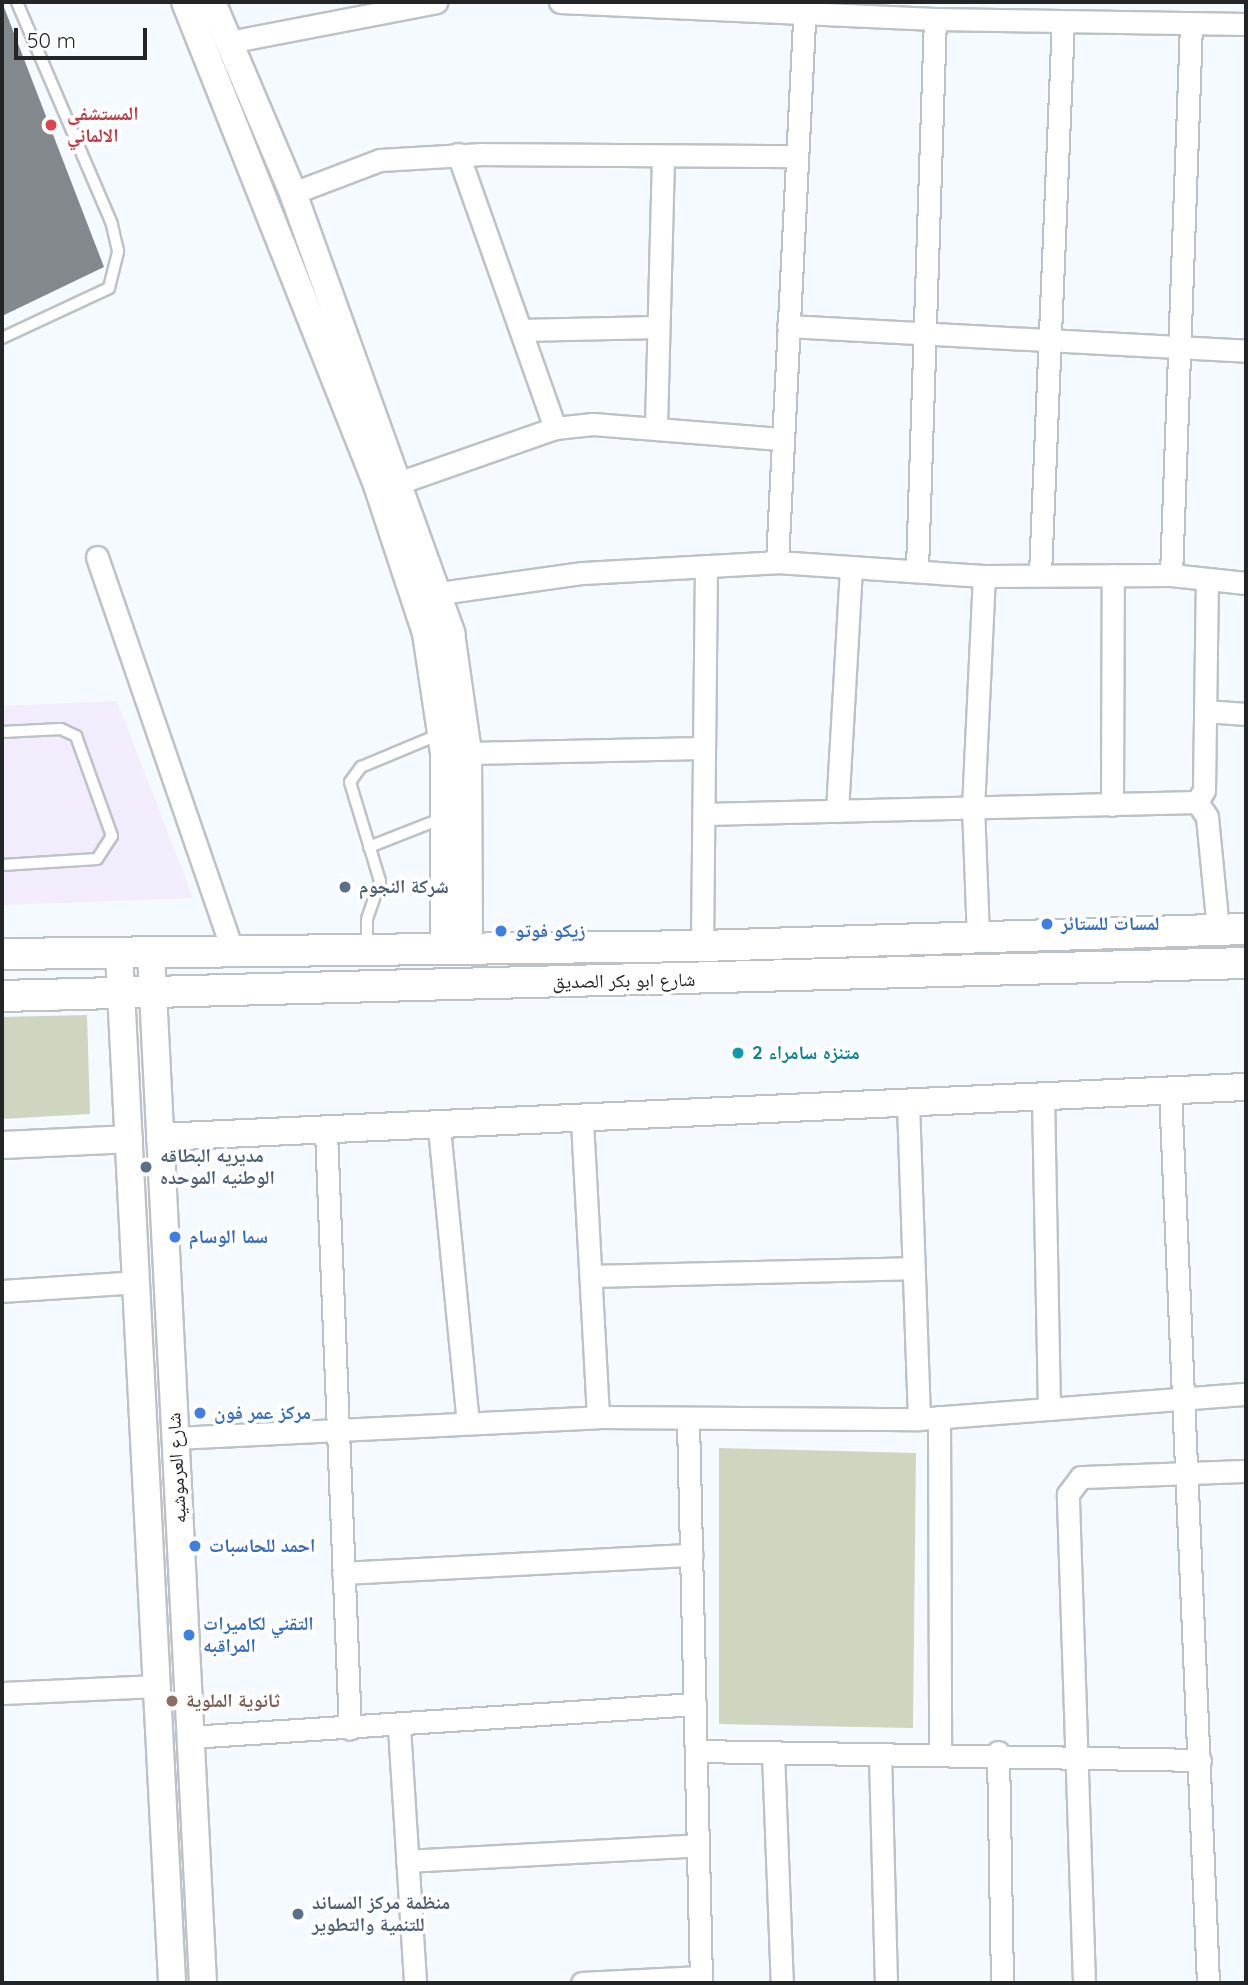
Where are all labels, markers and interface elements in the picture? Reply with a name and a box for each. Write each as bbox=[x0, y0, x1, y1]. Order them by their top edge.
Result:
scale bar bbox=[18, 14, 150, 58]
text: 50 m bbox=[27, 27, 76, 53]
place label: المستشفى الالماني bbox=[67, 103, 139, 147]
marker: المستشفى الالماني bbox=[41, 115, 61, 135]
place label: شركة النجوم bbox=[359, 876, 449, 898]
marker: شركة النجوم bbox=[337, 879, 353, 895]
place label: لمسات للستائر bbox=[1061, 913, 1159, 935]
marker: لمسات للستائر bbox=[1039, 916, 1055, 932]
place label: زيكو فوتو bbox=[515, 920, 585, 942]
marker: زيكو فوتو bbox=[493, 923, 509, 939]
street label: شارع ابو بكر الصديق bbox=[552, 968, 696, 994]
place label: متنزه سامراء 2 bbox=[752, 1042, 860, 1064]
marker: متنزه سامراء 2 bbox=[730, 1045, 746, 1061]
place label: مديريه البطاقه الوطنيه الموحده bbox=[160, 1145, 275, 1189]
marker: مديريه البطاقه الوطنيه الموحده bbox=[138, 1159, 154, 1175]
place label: سما الوسام bbox=[189, 1226, 268, 1248]
marker: سما الوسام bbox=[167, 1229, 183, 1245]
place label: مركز عمر فون bbox=[214, 1402, 311, 1424]
marker: مركز عمر فون bbox=[192, 1405, 208, 1421]
street label: شارع العرموشيه bbox=[163, 1412, 191, 1524]
place label: احمد للحاسبات bbox=[209, 1535, 315, 1557]
marker: احمد للحاسبات bbox=[187, 1538, 203, 1554]
place label: التقني لكاميرات المراقبه bbox=[203, 1613, 314, 1657]
marker: التقني لكاميرات المراقبه bbox=[181, 1627, 197, 1643]
place label: ثانوية الملوية bbox=[186, 1690, 280, 1712]
marker: ثانوية الملوية bbox=[164, 1693, 180, 1709]
place label: منظمة مركز المساند للتنمية والتطوير bbox=[312, 1892, 450, 1936]
marker: منظمة مركز المساند للتنمية والتطوير bbox=[290, 1906, 306, 1922]

